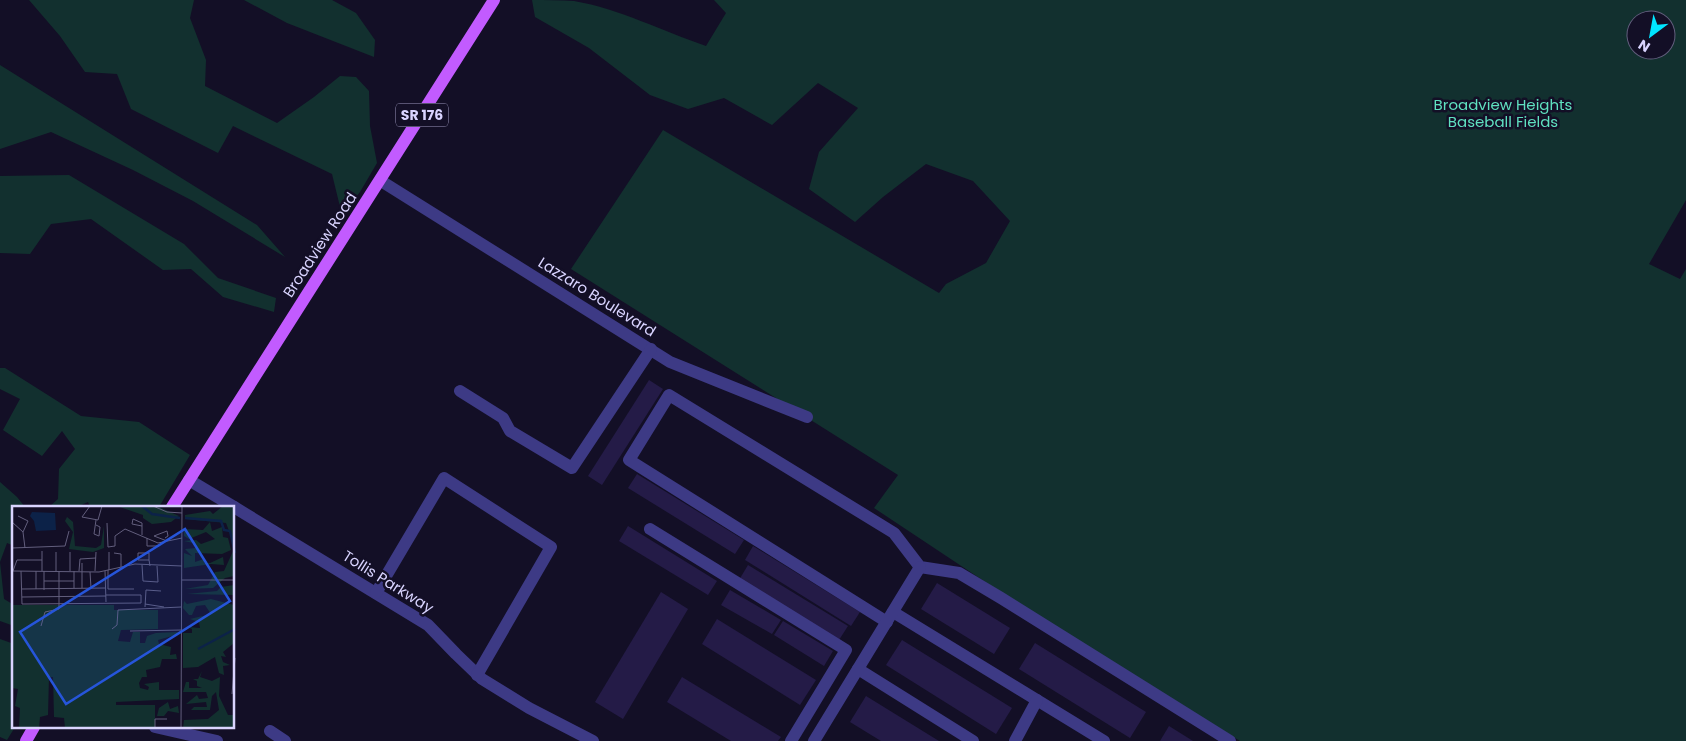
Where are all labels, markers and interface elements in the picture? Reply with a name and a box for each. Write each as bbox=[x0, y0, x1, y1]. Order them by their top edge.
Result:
north arrow bbox=[1626, 10, 1676, 60]
text: N bbox=[1634, 35, 1654, 57]
park label: Broadview Heights Baseball Fields bbox=[1434, 94, 1573, 132]
road number: SR 176 bbox=[396, 104, 448, 126]
street label: Broadview Road bbox=[278, 188, 361, 301]
street label: Lazzaro Boulevard bbox=[534, 252, 660, 341]
inset map bbox=[12, 506, 235, 728]
street label: Tollis Parkway bbox=[339, 545, 438, 618]

